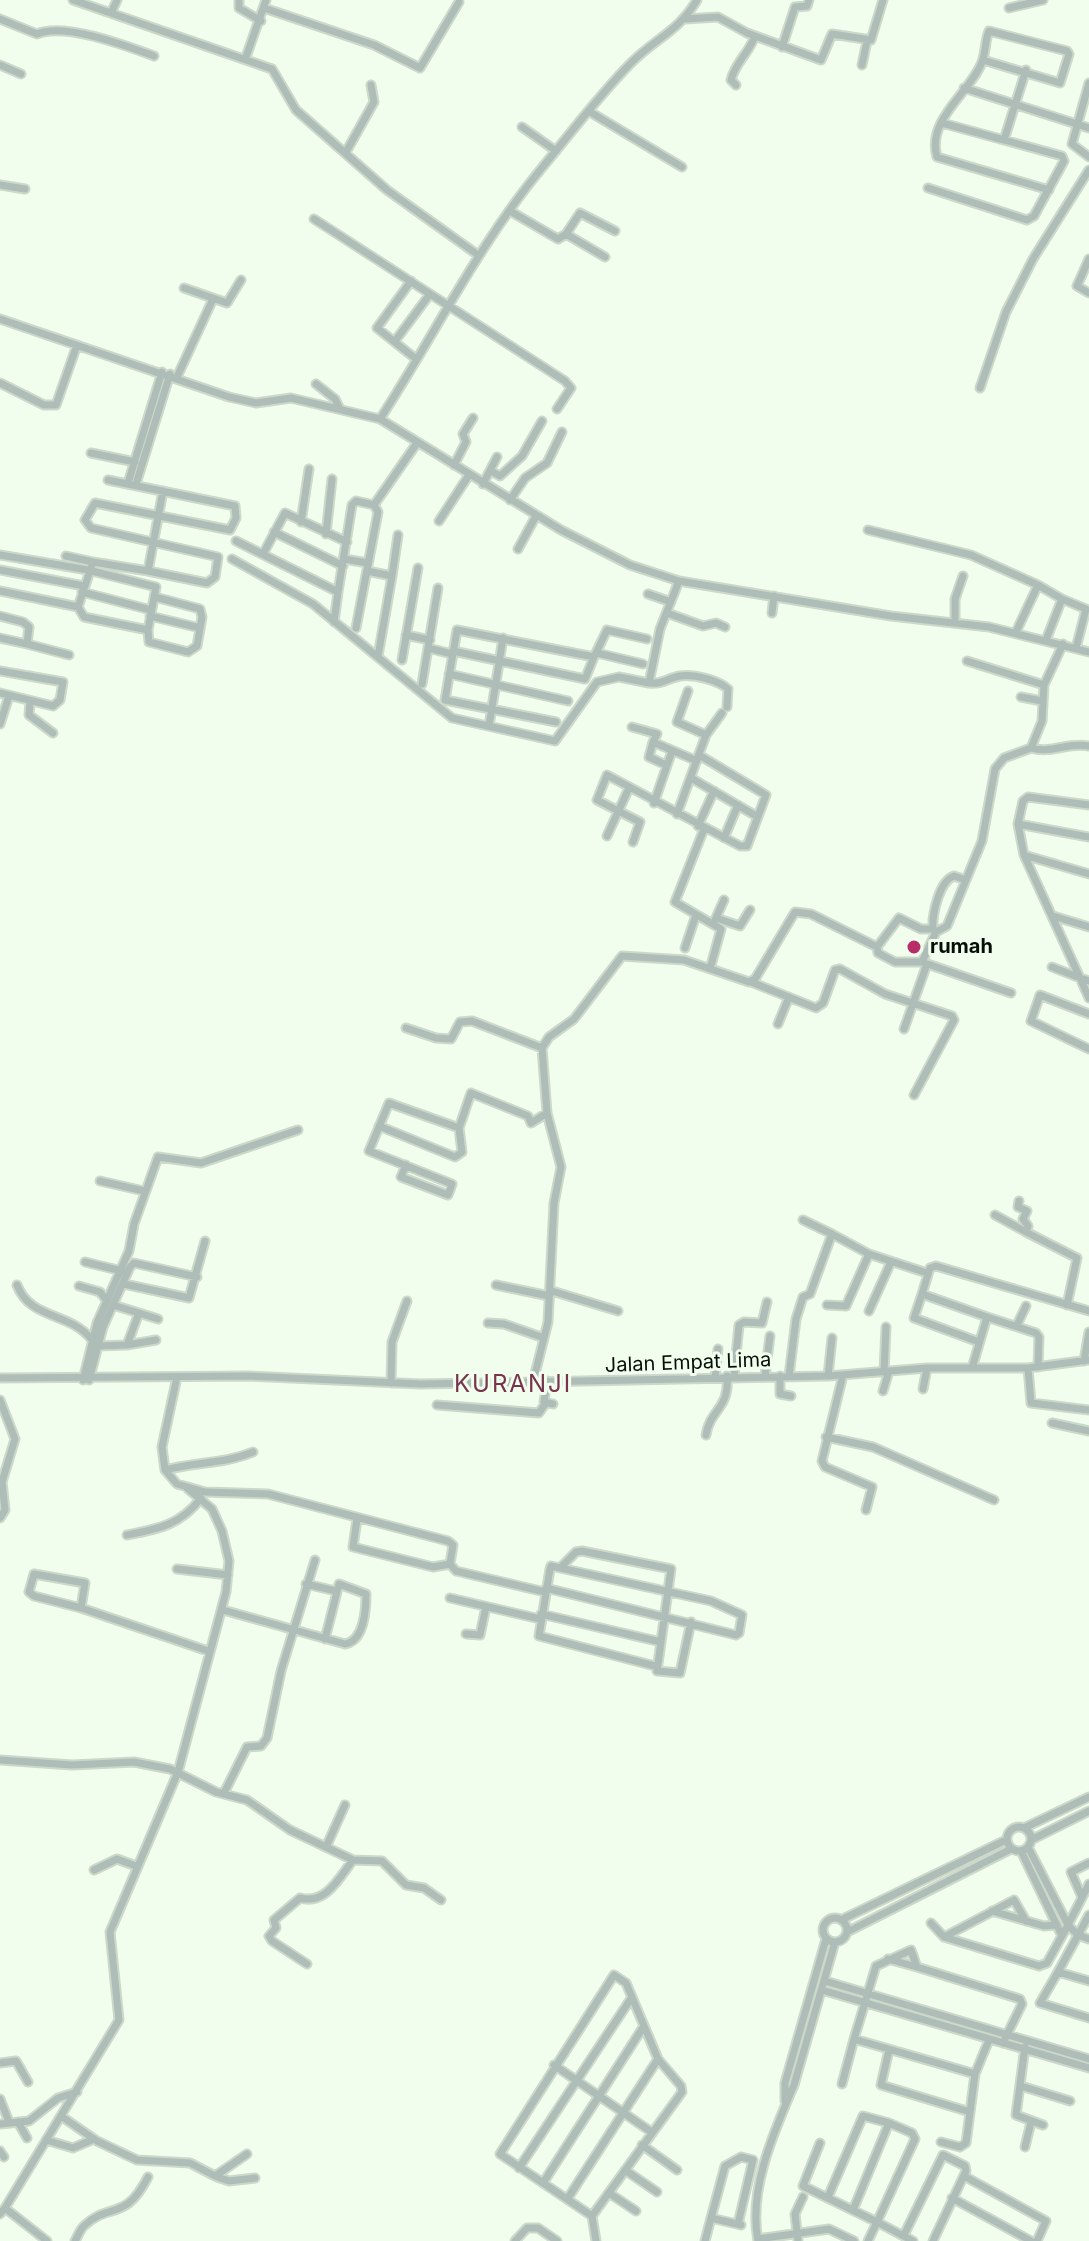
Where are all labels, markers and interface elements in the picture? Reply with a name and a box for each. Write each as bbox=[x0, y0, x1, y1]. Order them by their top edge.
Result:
place label: rumah bbox=[930, 935, 993, 959]
marker: rumah bbox=[905, 938, 923, 956]
street label: Jalan Empat Lima bbox=[604, 1348, 772, 1378]
district label: KURANJI bbox=[454, 1371, 572, 1399]

